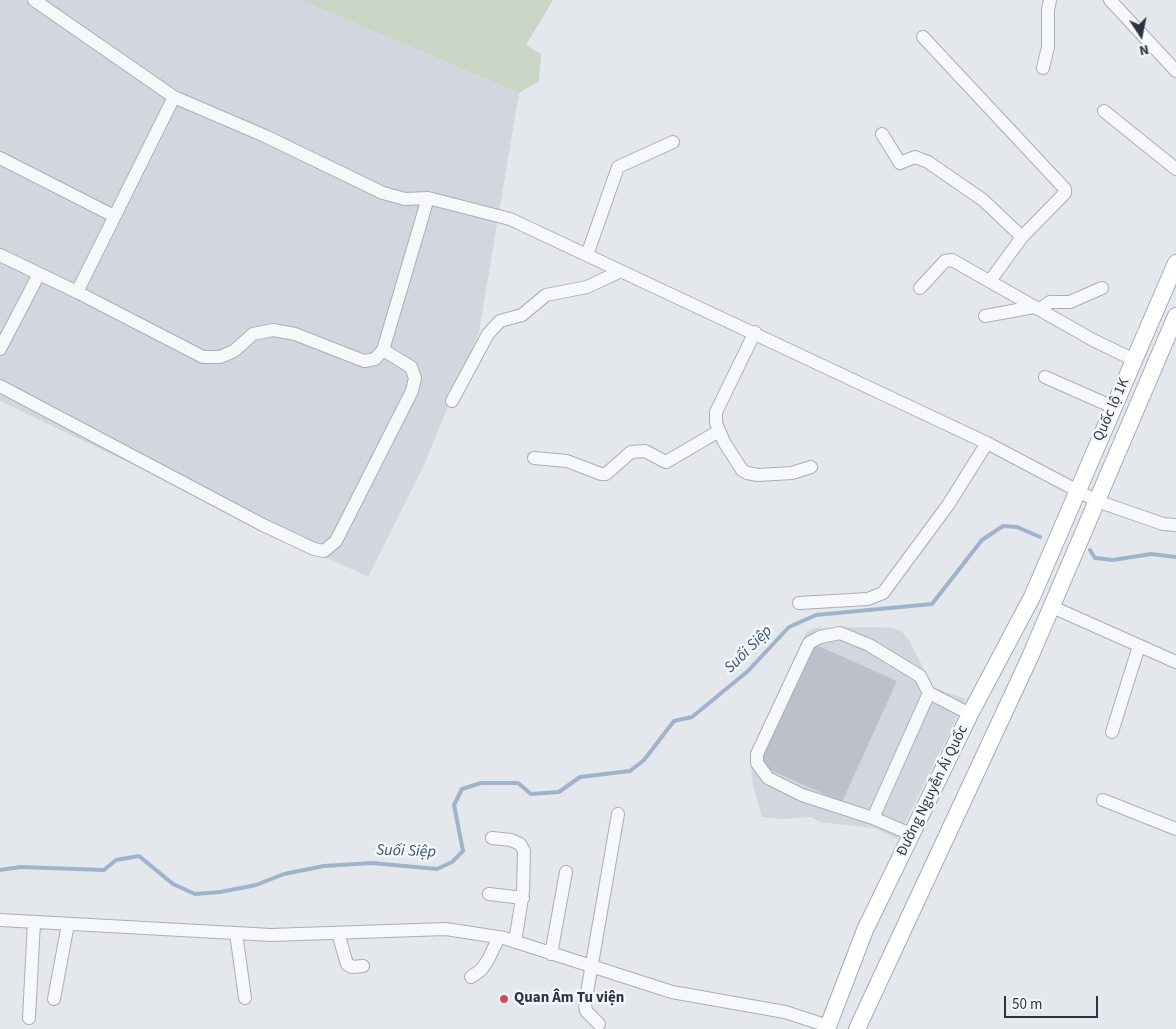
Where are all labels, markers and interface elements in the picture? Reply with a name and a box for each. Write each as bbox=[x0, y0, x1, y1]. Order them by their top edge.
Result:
north arrow bbox=[1116, 10, 1166, 60]
text: N bbox=[1137, 39, 1150, 60]
street label: Quốc lộ 1K bbox=[1090, 376, 1134, 444]
water label: Suối Siệp bbox=[721, 622, 777, 678]
street label: Đường Nguyễn Ái Quốc bbox=[893, 723, 973, 859]
water label: Suối Siệp bbox=[376, 841, 436, 863]
scale bar bbox=[1006, 986, 1100, 1018]
place label: Quan Âm Tu viện bbox=[514, 990, 624, 1008]
marker: Quan Âm Tu viện bbox=[498, 993, 510, 1005]
text: 50 m bbox=[1012, 994, 1042, 1015]

